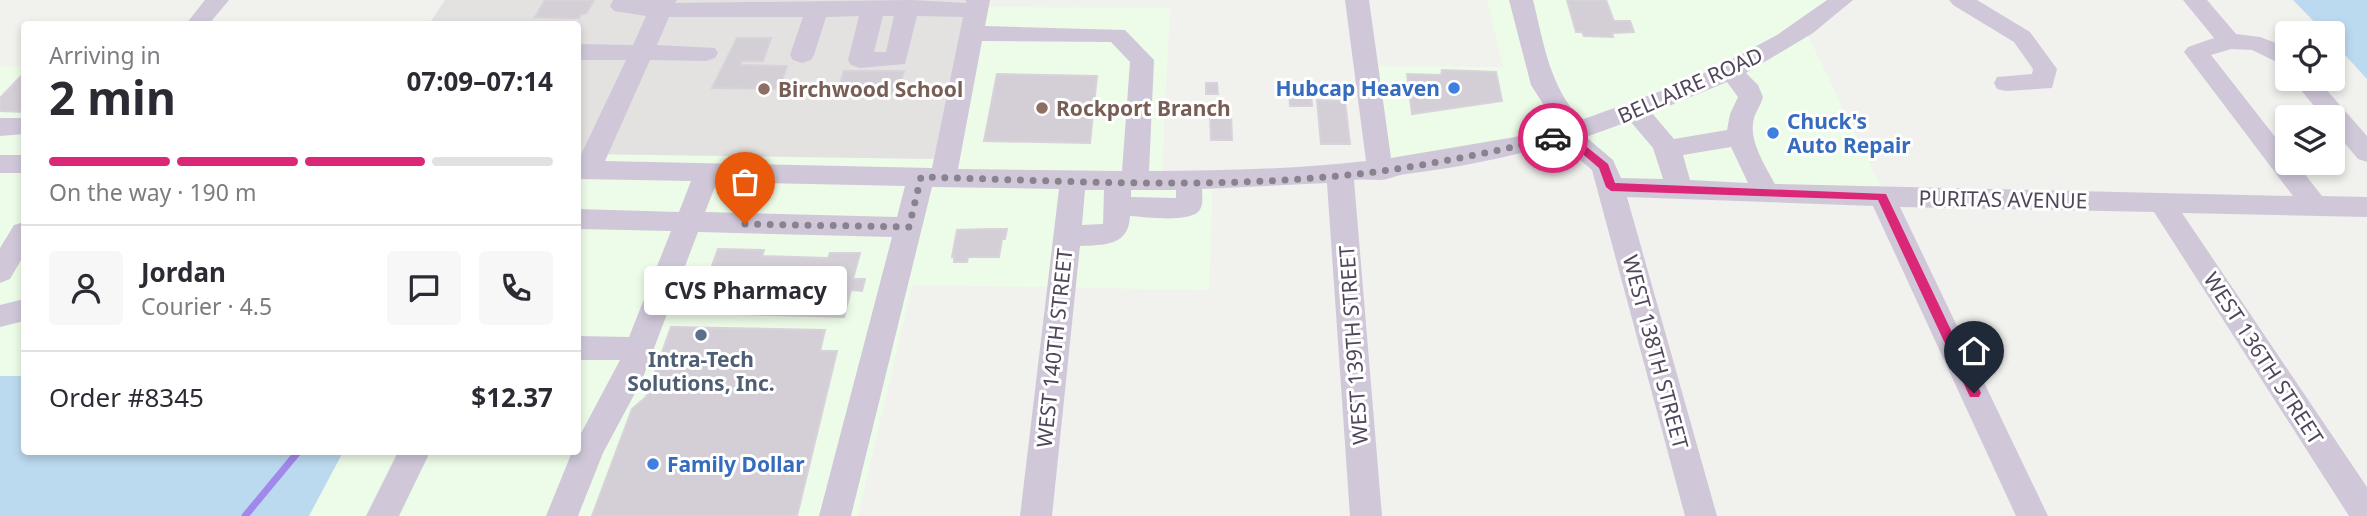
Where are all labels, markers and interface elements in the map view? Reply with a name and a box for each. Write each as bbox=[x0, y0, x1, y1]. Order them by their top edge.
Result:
map controls bbox=[2275, 21, 2345, 175]
button: locate bbox=[2275, 21, 2345, 91]
text: Arriving in bbox=[49, 39, 161, 71]
street label: BELLAIRE ROAD bbox=[1613, 41, 1767, 129]
text: 07:09–07:14 bbox=[406, 63, 553, 99]
text: 2 min bbox=[49, 66, 176, 128]
place label: Hubcap Heaven bbox=[1276, 74, 1440, 102]
place label: Birchwood School bbox=[778, 75, 963, 103]
marker: Hubcap Heaven bbox=[1446, 80, 1462, 96]
marker: Birchwood School bbox=[756, 81, 772, 97]
place label: Rockport Branch bbox=[1056, 94, 1231, 122]
marker: Rockport Branch bbox=[1034, 100, 1050, 116]
courier bbox=[1518, 103, 1588, 173]
button: layers bbox=[2275, 105, 2345, 175]
place label: Chuck's Auto Repair bbox=[1787, 107, 1911, 159]
icon: car bbox=[1534, 119, 1572, 157]
marker: Chuck's Auto Repair bbox=[1765, 125, 1781, 141]
pin bbox=[715, 152, 775, 224]
icon: bag bbox=[726, 163, 764, 201]
text: On the way · 190 m bbox=[49, 176, 256, 208]
street label: PURITAS AVENUE bbox=[1918, 184, 2088, 214]
street label: WEST 139TH STREET bbox=[1332, 244, 1374, 446]
street label: WEST 140TH STREET bbox=[1030, 247, 1078, 449]
button: person bbox=[49, 251, 123, 325]
button: chat bbox=[387, 251, 461, 325]
button: phone bbox=[479, 251, 553, 325]
street label: WEST 138TH STREET bbox=[1617, 252, 1695, 452]
text: Jordan bbox=[141, 254, 226, 290]
callout: CVS Pharmacy bbox=[644, 266, 846, 315]
street label: WEST 136TH STREET bbox=[2198, 267, 2330, 450]
text: CVS Pharmacy bbox=[664, 274, 827, 306]
text: Courier · 4.5 bbox=[141, 290, 272, 322]
pin bbox=[1944, 321, 2004, 393]
marker: Intra-Tech Solutions, Inc. bbox=[693, 327, 709, 343]
icon: home bbox=[1955, 332, 1993, 370]
place label: Intra-Tech Solutions, Inc. bbox=[627, 345, 775, 397]
text: Order #8345 bbox=[49, 379, 204, 415]
text: $12.37 bbox=[471, 379, 553, 415]
place label: Family Dollar bbox=[667, 450, 805, 478]
marker: Family Dollar bbox=[645, 456, 661, 472]

